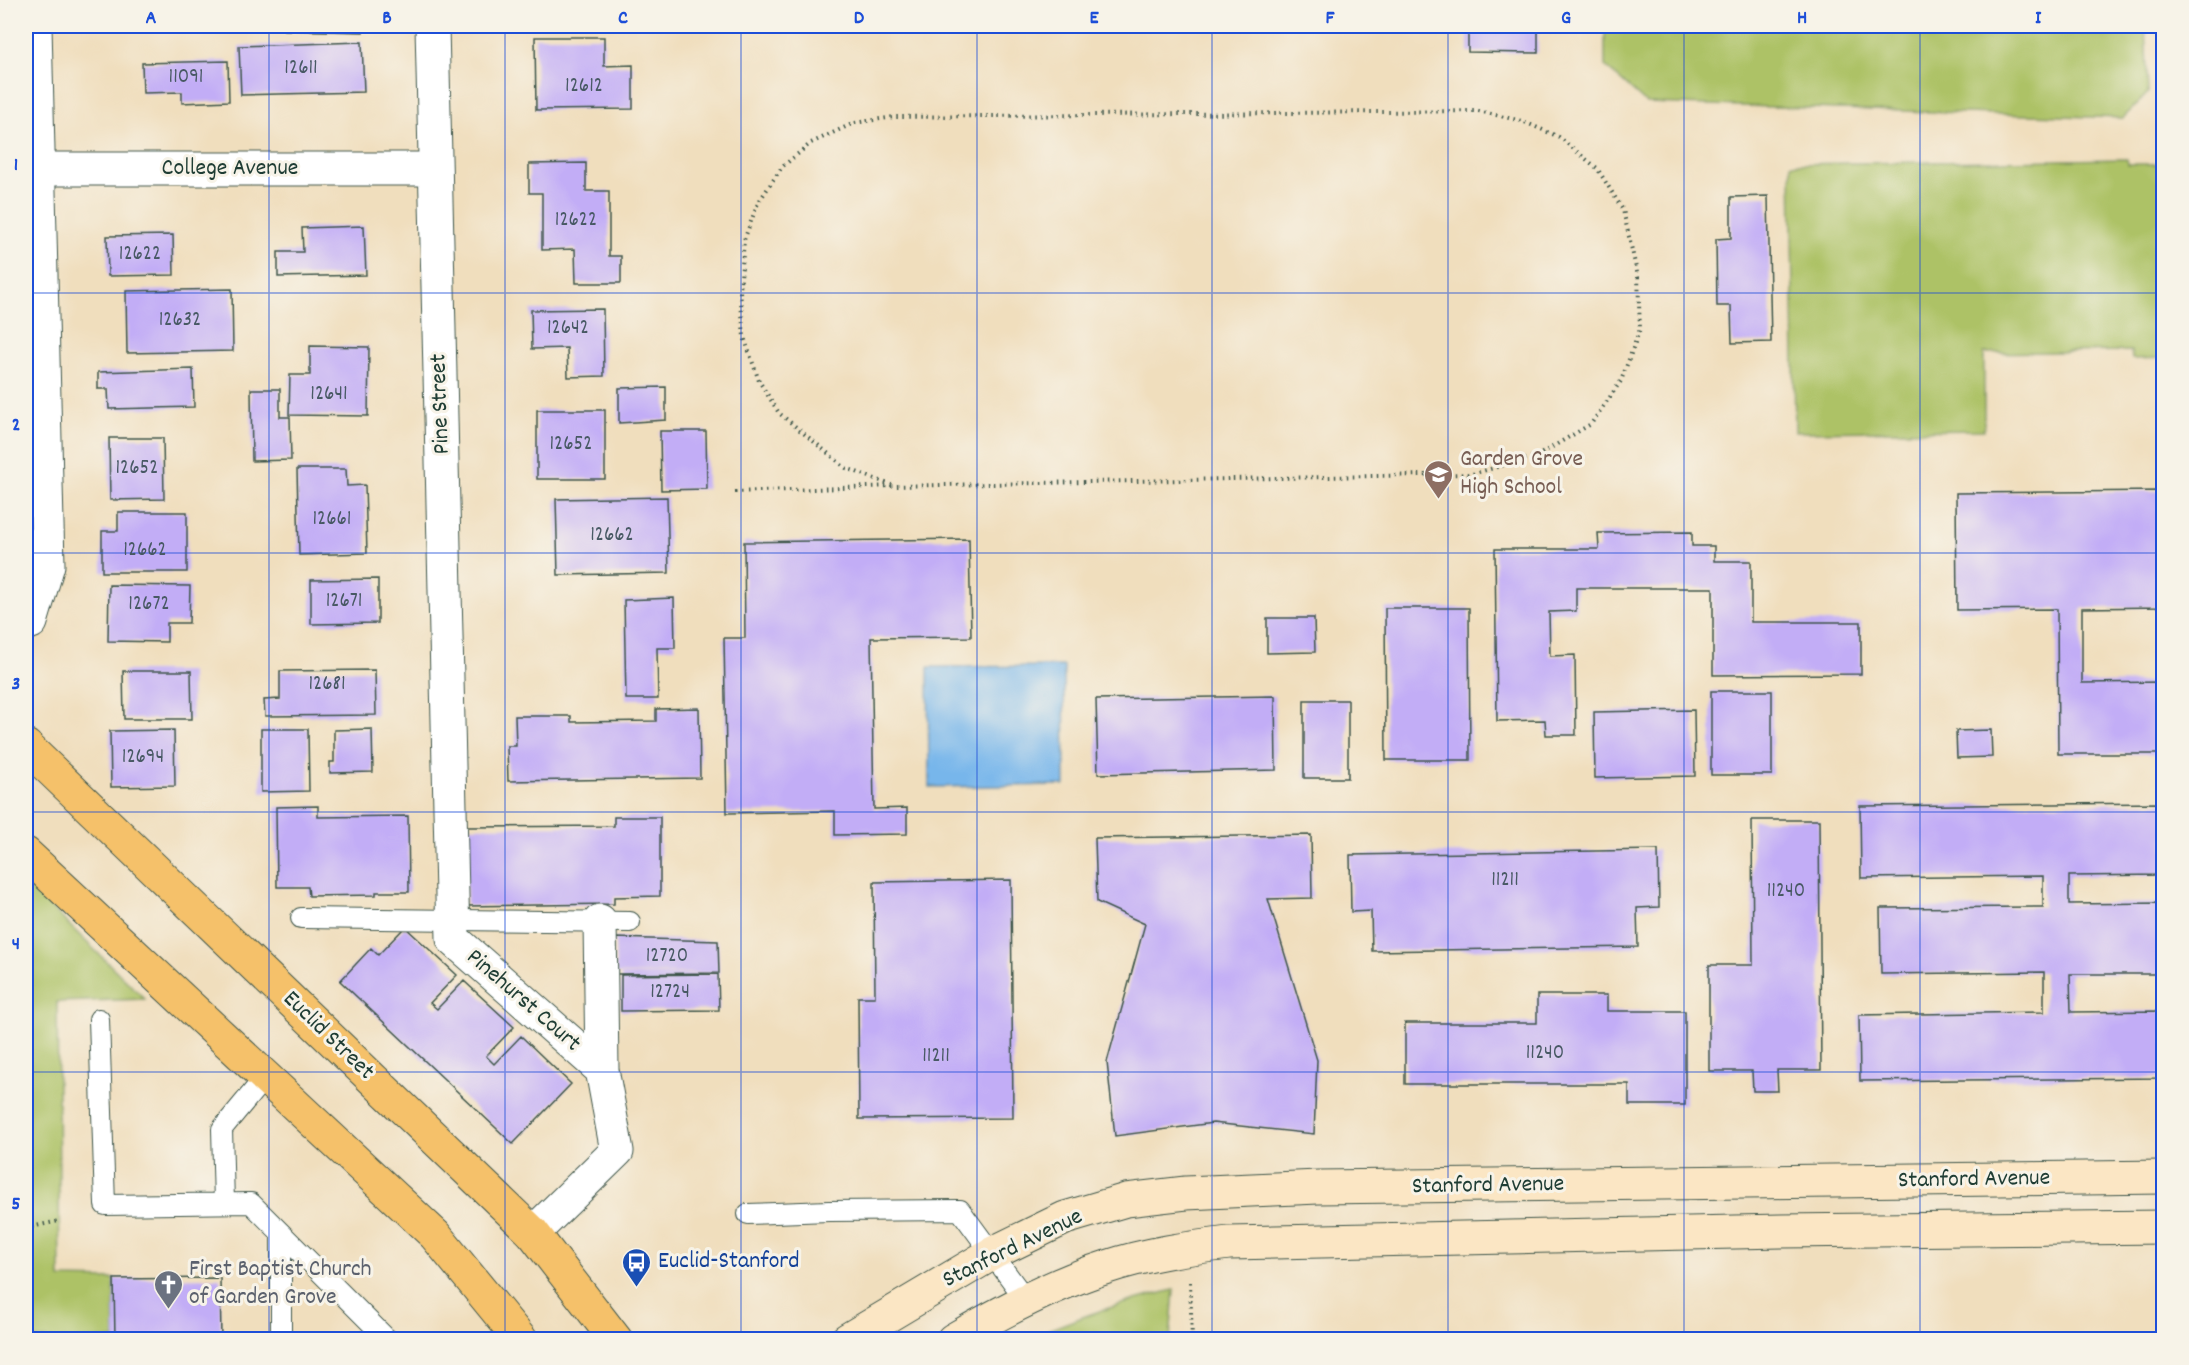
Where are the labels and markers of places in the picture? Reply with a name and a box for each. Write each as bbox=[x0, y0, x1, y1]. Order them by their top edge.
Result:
place label: Garden Grove High School bbox=[1460, 443, 1583, 505]
school or university icon: Garden Grove High School bbox=[1423, 458, 1455, 500]
place label: Euclid-Stanford bbox=[658, 1245, 800, 1279]
bus stop icon: Euclid-Stanford bbox=[621, 1246, 653, 1288]
place label: First Baptist Church of Garden Grove bbox=[189, 1253, 372, 1315]
church icon: First Baptist Church of Garden Grove bbox=[152, 1268, 184, 1310]

